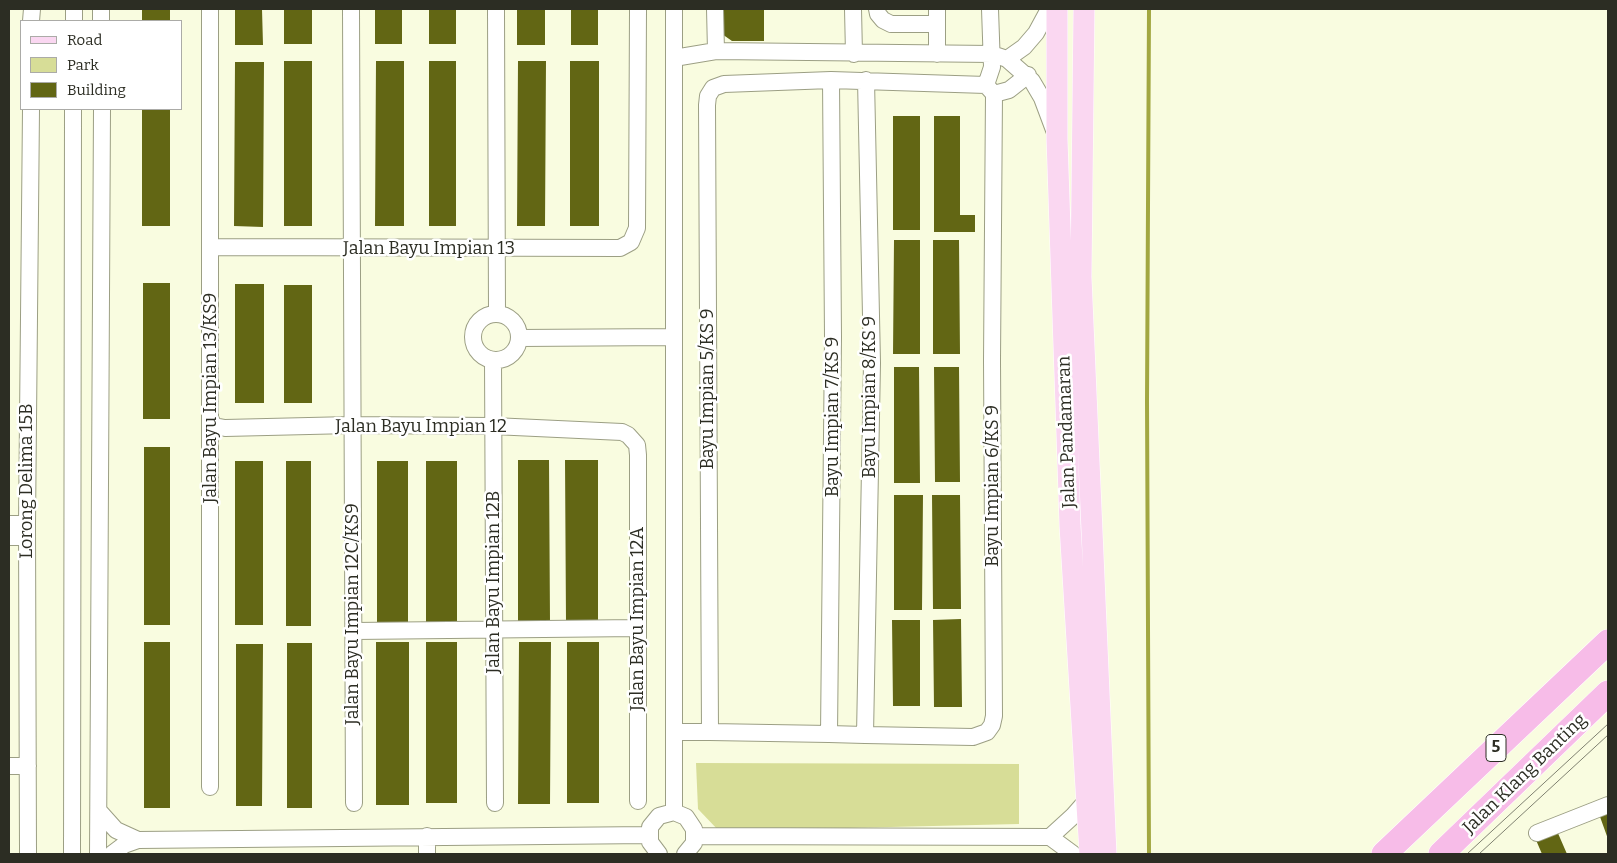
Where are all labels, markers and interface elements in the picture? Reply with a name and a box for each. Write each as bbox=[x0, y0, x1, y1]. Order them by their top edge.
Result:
legend bbox=[20, 20, 182, 110]
text: Road bbox=[67, 31, 102, 49]
text: Park bbox=[67, 56, 99, 74]
text: Building bbox=[67, 81, 126, 99]
street label: Jalan Bayu Impian 13 bbox=[343, 238, 515, 260]
street label: Jalan Bayu Impian 13/KS9 bbox=[200, 293, 222, 503]
street label: Bayu Impian 5/KS 9 bbox=[697, 308, 719, 470]
street label: Bayu Impian 8/KS 9 bbox=[859, 316, 881, 478]
street label: Bayu Impian 7/KS 9 bbox=[822, 337, 844, 497]
street label: Jalan Pandamaran bbox=[1054, 355, 1080, 509]
street label: Lorong Delima 15B bbox=[16, 403, 38, 559]
street label: Bayu Impian 6/KS 9 bbox=[982, 405, 1004, 567]
street label: Jalan Bayu Impian 12 bbox=[335, 416, 507, 438]
street label: Jalan Bayu Impian 12B bbox=[483, 491, 505, 673]
street label: Jalan Bayu Impian 12C/KS9 bbox=[342, 503, 364, 725]
street label: Jalan Bayu Impian 12A bbox=[627, 527, 649, 711]
street label: Jalan Klang Banting bbox=[1459, 709, 1591, 839]
road number: 5 bbox=[1486, 734, 1506, 761]

